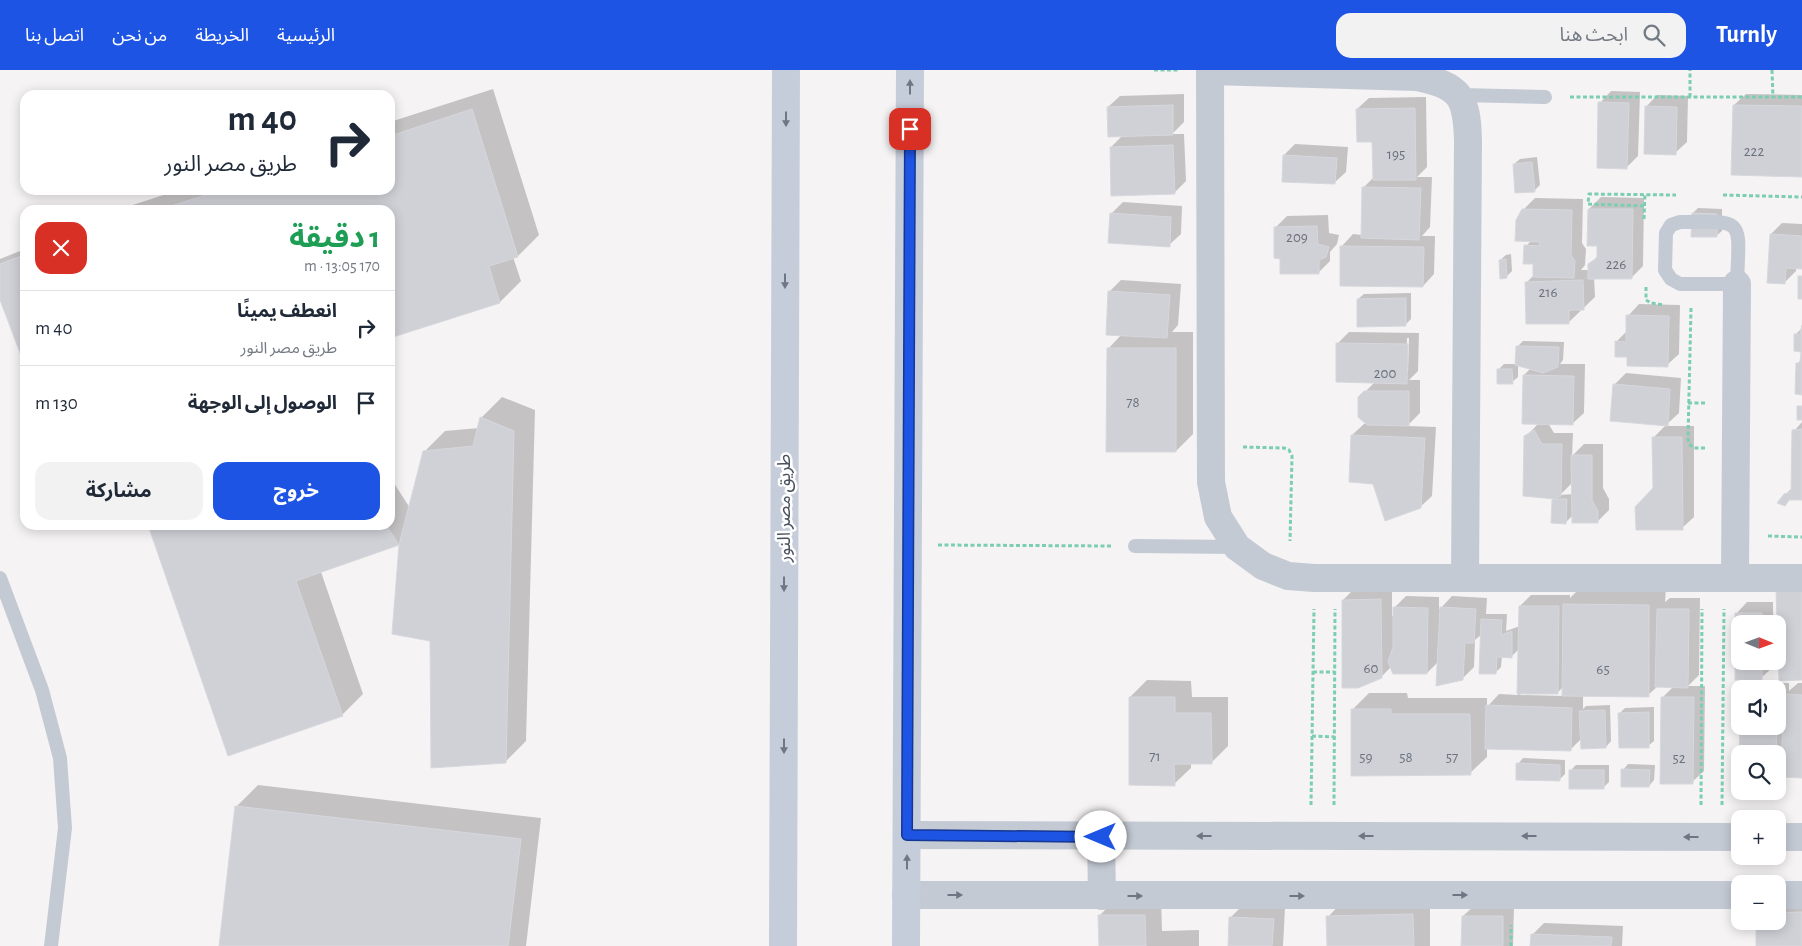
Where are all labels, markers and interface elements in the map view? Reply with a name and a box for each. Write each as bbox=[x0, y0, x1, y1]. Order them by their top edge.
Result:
search box bbox=[1336, 13, 1686, 58]
icon: search bbox=[1640, 21, 1668, 49]
text: Turnly bbox=[1716, 23, 1777, 47]
text: ابحث هنا bbox=[1559, 26, 1628, 45]
text: اتصل بنا bbox=[25, 27, 84, 45]
text: من نحن bbox=[112, 27, 167, 45]
text: الخريطة bbox=[195, 27, 249, 45]
text: الرئيسية bbox=[277, 27, 335, 45]
one-way arrow bbox=[906, 79, 914, 95]
text: 40 m bbox=[228, 102, 297, 137]
pin bbox=[889, 108, 931, 150]
icon: right bbox=[315, 110, 380, 175]
one-way arrow bbox=[782, 111, 790, 127]
icon: arrive bbox=[896, 115, 924, 143]
house number: 222 bbox=[1744, 144, 1764, 159]
house number: 195 bbox=[1387, 147, 1405, 162]
text: طريق مصر النور bbox=[164, 153, 297, 175]
button: close bbox=[35, 222, 87, 274]
text: 1 دقيقة bbox=[289, 223, 380, 253]
house number: 209 bbox=[1286, 230, 1308, 245]
house number: 226 bbox=[1606, 257, 1626, 272]
text: 170 m · 13:05 bbox=[304, 258, 380, 274]
one-way arrow bbox=[781, 273, 789, 289]
house number: 216 bbox=[1538, 285, 1558, 300]
text: انعطف يمينًا bbox=[237, 302, 337, 321]
icon: right bbox=[352, 314, 380, 342]
text: 40 m bbox=[35, 319, 73, 338]
text: طريق مصر النور bbox=[241, 340, 337, 356]
house number: 200 bbox=[1374, 366, 1396, 381]
icon: arrive bbox=[352, 389, 380, 417]
text: 130 m bbox=[35, 394, 78, 413]
text: الوصول إلى الوجهة bbox=[188, 394, 337, 413]
house number: 78 bbox=[1126, 395, 1140, 410]
street label: طريق مصر النور bbox=[776, 454, 795, 563]
button: مشاركة bbox=[35, 462, 203, 520]
button: خروج bbox=[213, 462, 380, 520]
one-way arrow bbox=[780, 576, 788, 592]
north arrow bbox=[1731, 615, 1786, 670]
map controls bbox=[1731, 615, 1786, 930]
house number: 60 bbox=[1364, 661, 1379, 676]
house number: 65 bbox=[1596, 662, 1610, 677]
button: sound bbox=[1731, 680, 1786, 735]
one-way arrow bbox=[780, 738, 788, 754]
button: search bbox=[1731, 745, 1786, 800]
house number: 71 bbox=[1149, 749, 1161, 764]
house number: 59 bbox=[1359, 750, 1373, 765]
house number: 58 bbox=[1399, 750, 1413, 765]
house number: 57 bbox=[1446, 750, 1458, 765]
house number: 52 bbox=[1672, 751, 1686, 766]
position arrow bbox=[1074, 810, 1126, 862]
button: + bbox=[1731, 810, 1786, 865]
one-way arrow bbox=[1196, 832, 1212, 840]
one-way arrow bbox=[1358, 832, 1374, 840]
one-way arrow bbox=[1521, 832, 1537, 840]
one-way arrow bbox=[1683, 833, 1699, 841]
one-way arrow bbox=[903, 854, 911, 870]
button: − bbox=[1731, 875, 1786, 930]
one-way arrow bbox=[947, 891, 963, 899]
one-way arrow bbox=[1290, 891, 1306, 899]
one-way arrow bbox=[1452, 891, 1468, 899]
one-way arrow bbox=[1127, 892, 1143, 900]

